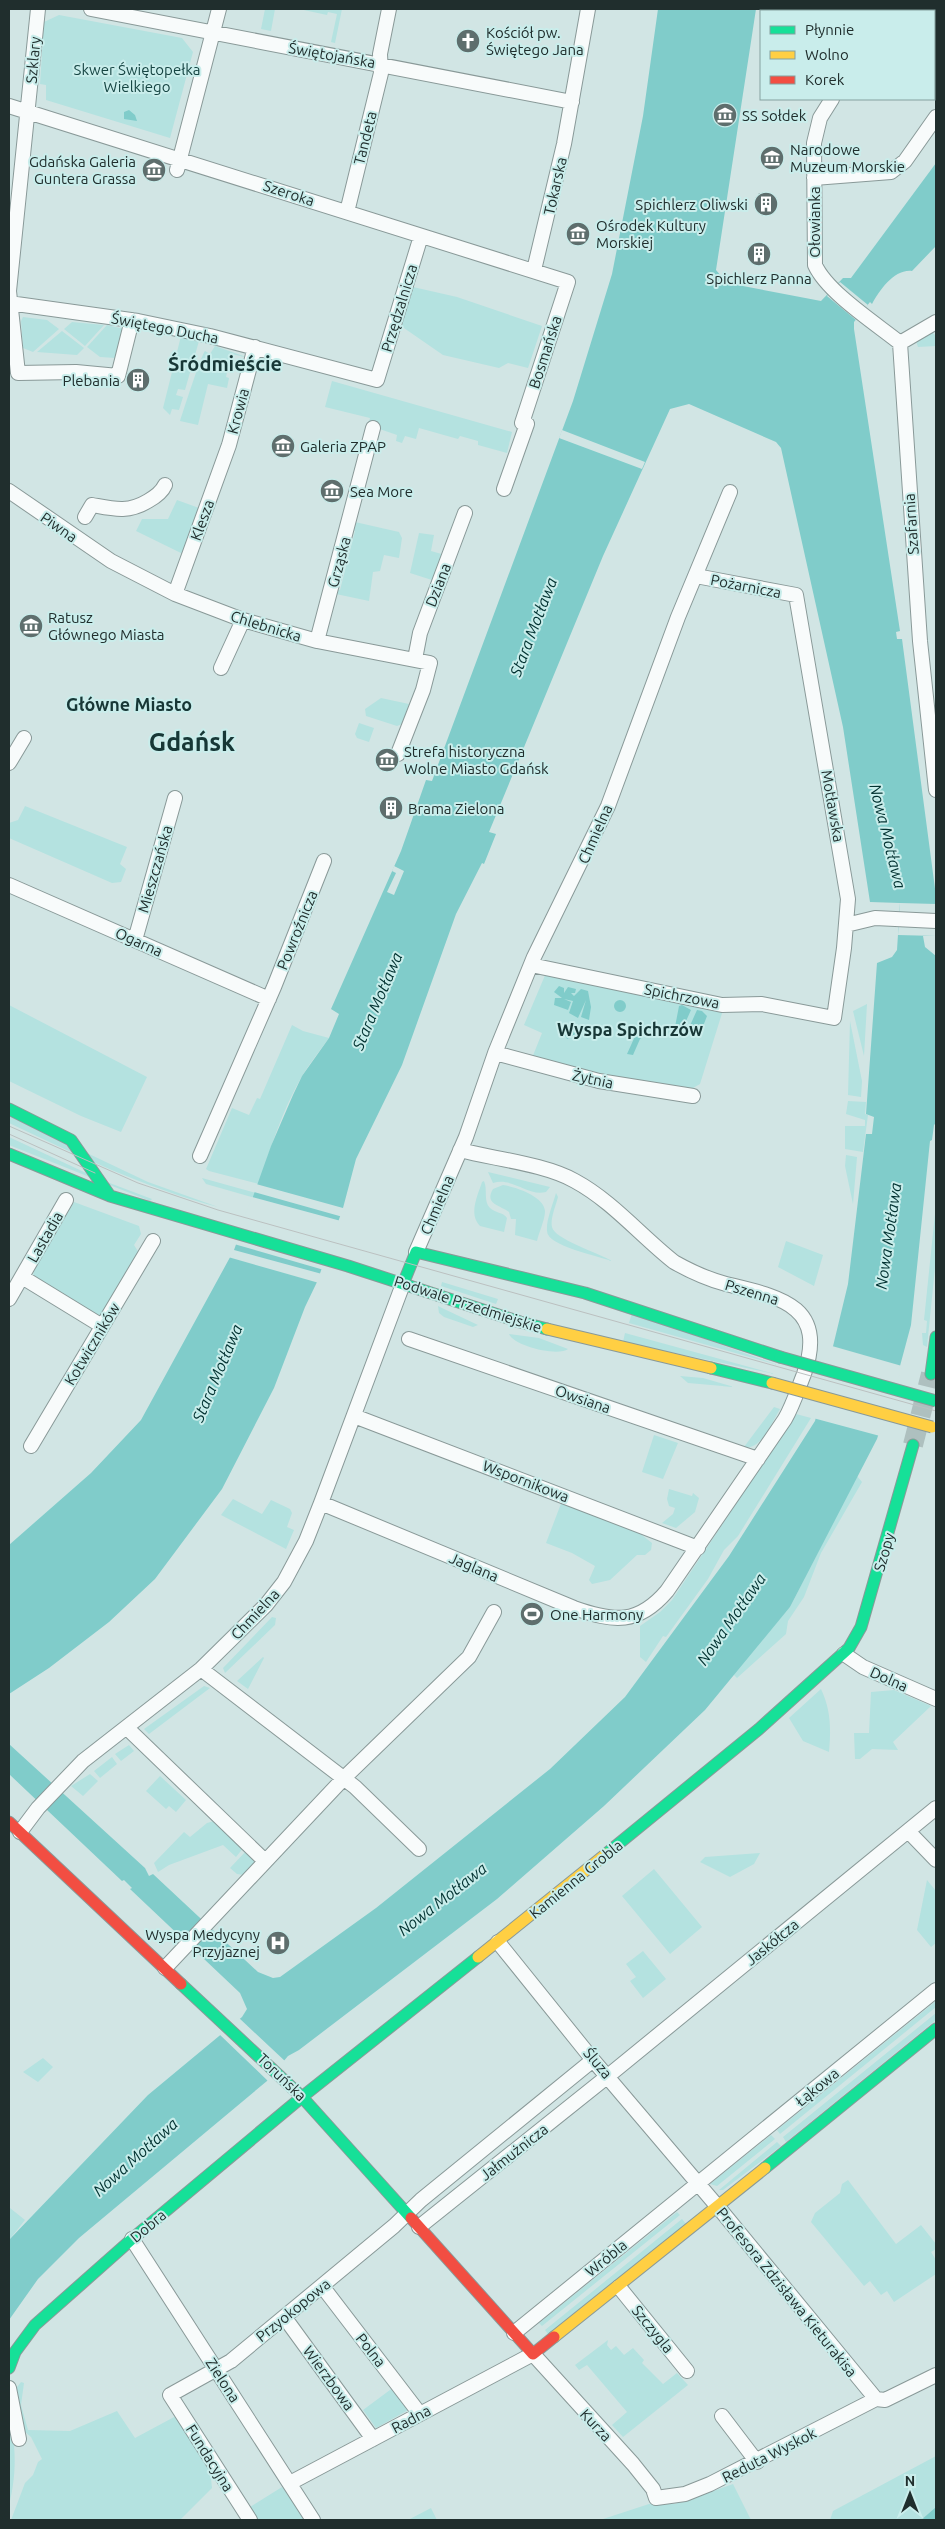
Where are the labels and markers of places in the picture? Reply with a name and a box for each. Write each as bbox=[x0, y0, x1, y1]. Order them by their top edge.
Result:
place label: Kościół pw. Świętego Jana bbox=[486, 24, 584, 58]
church icon: Kościół pw. Świętego Jana bbox=[455, 28, 481, 54]
museum icon: SS Sołdek bbox=[712, 102, 738, 128]
place label: SS Sołdek bbox=[742, 107, 807, 124]
place label: Narodowe Muzeum Morskie bbox=[790, 141, 905, 175]
museum icon: Narodowe Muzeum Morskie bbox=[759, 145, 785, 171]
place label: Gdańska Galeria Guntera Grassa bbox=[29, 153, 136, 187]
museum icon: Gdańska Galeria Guntera Grassa bbox=[141, 157, 167, 183]
building icon: Spichlerz Oliwski bbox=[753, 191, 779, 217]
place label: Spichlerz Oliwski bbox=[635, 196, 748, 213]
place label: Ośrodek Kultury Morskiej bbox=[596, 217, 706, 251]
museum icon: Ośrodek Kultury Morskiej bbox=[565, 221, 591, 247]
building icon: Spichlerz Panna bbox=[746, 241, 772, 267]
place label: Spichlerz Panna bbox=[706, 270, 812, 287]
building icon: Plebania bbox=[125, 367, 151, 393]
place label: Plebania bbox=[62, 372, 120, 389]
museum icon: Galeria ZPAP bbox=[270, 433, 296, 459]
place label: Galeria ZPAP bbox=[300, 438, 386, 455]
museum icon: Sea More bbox=[319, 478, 345, 504]
place label: Sea More bbox=[350, 483, 413, 500]
place label: Ratusz Głównego Miasta bbox=[48, 609, 165, 643]
museum icon: Ratusz Głównego Miasta bbox=[18, 613, 44, 639]
place label: Strefa historyczna Wolne Miasto Gdańsk bbox=[404, 743, 549, 777]
museum icon: Strefa historyczna Wolne Miasto Gdańsk bbox=[374, 747, 400, 773]
building icon: Brama Zielona bbox=[378, 795, 404, 821]
place label: Brama Zielona bbox=[408, 800, 505, 817]
sports icon: One Harmony bbox=[519, 1601, 545, 1627]
place label: One Harmony bbox=[550, 1606, 643, 1623]
place label: Wyspa Medycyny Przyjaznej bbox=[145, 1926, 260, 1960]
hospital icon: Wyspa Medycyny Przyjaznej bbox=[265, 1930, 291, 1956]

